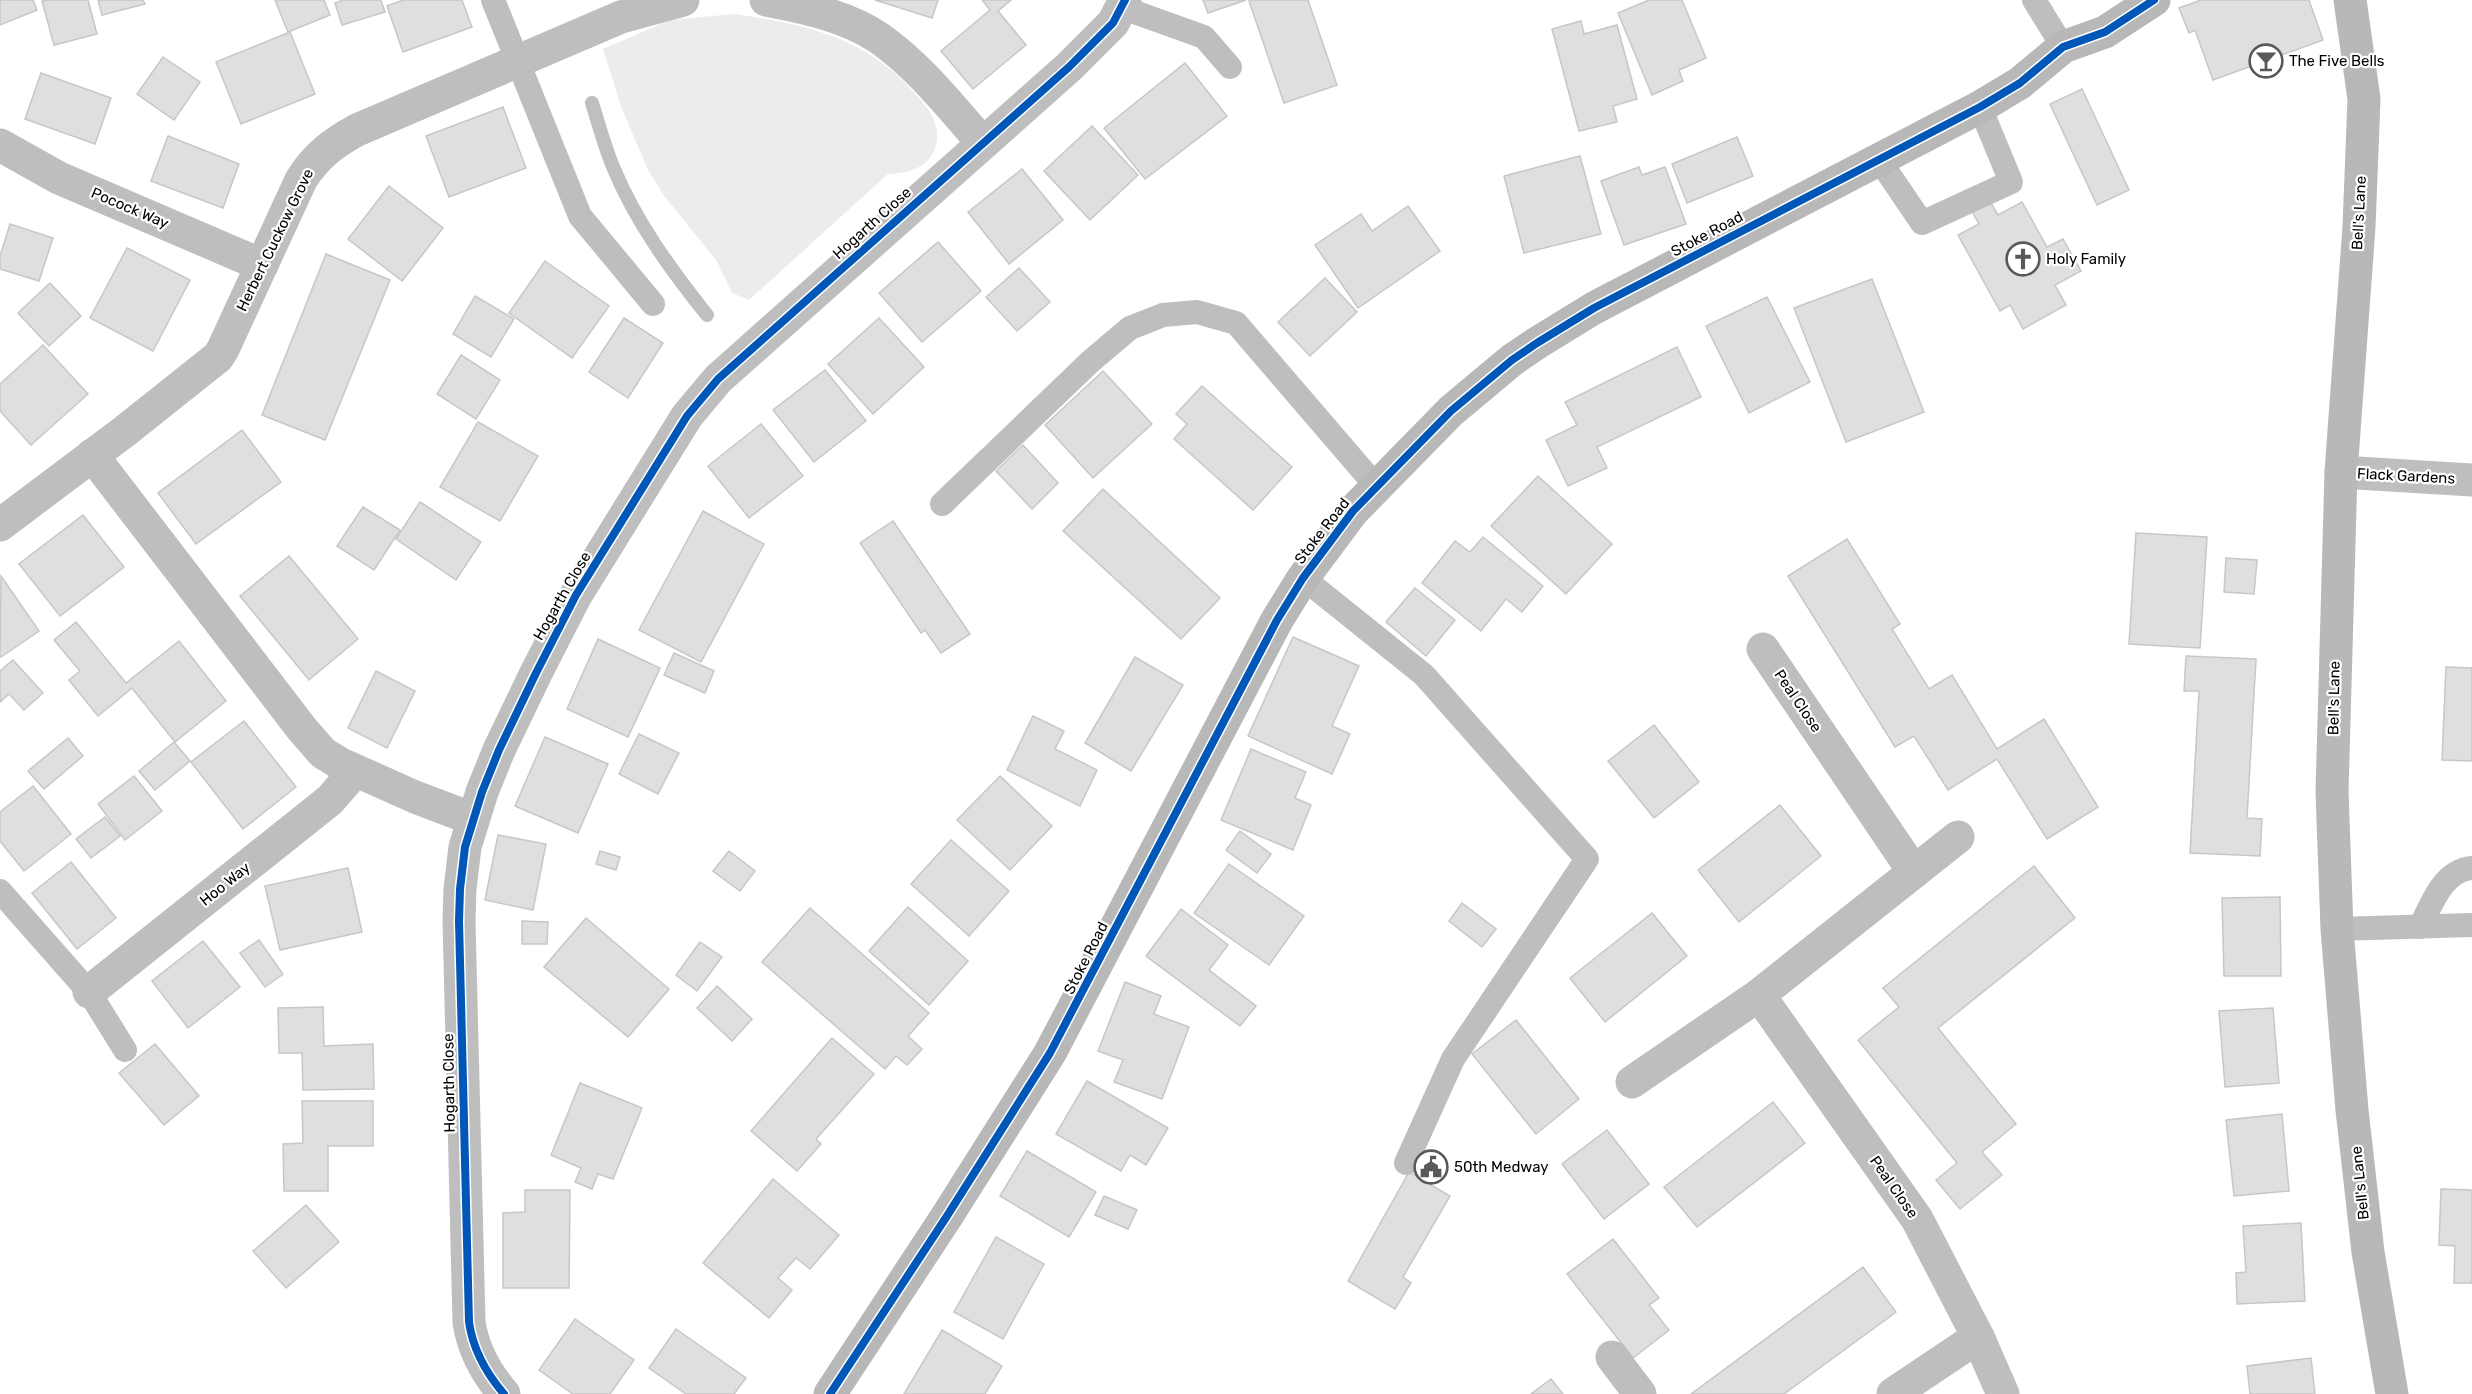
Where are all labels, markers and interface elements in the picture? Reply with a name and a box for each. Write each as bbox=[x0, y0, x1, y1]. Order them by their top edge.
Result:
bar icon: The Five Bells bbox=[2248, 43, 2284, 79]
place label: The Five Bells bbox=[2289, 52, 2385, 70]
street label: Herbert Cuckow Grove bbox=[233, 166, 317, 314]
street label: Bell's Lane bbox=[2348, 175, 2370, 251]
street label: Hogarth Close bbox=[829, 183, 915, 263]
street label: Pocock Way bbox=[89, 184, 171, 232]
street label: Stoke Road bbox=[1668, 208, 1746, 260]
church icon: Holy Family bbox=[2005, 241, 2041, 277]
place label: Holy Family bbox=[2046, 250, 2126, 268]
street label: Flack Gardens bbox=[2356, 464, 2456, 488]
street label: Stoke Road bbox=[1291, 494, 1353, 568]
street label: Hogarth Close bbox=[529, 549, 595, 643]
street label: Bell's Lane bbox=[2324, 661, 2344, 735]
street label: Peal Close bbox=[1770, 666, 1826, 736]
street label: Hoo Way bbox=[196, 858, 254, 910]
street label: Stoke Road bbox=[1060, 919, 1112, 997]
street label: Hogarth Close bbox=[439, 1033, 459, 1133]
street label: Bell's Lane bbox=[2347, 1145, 2373, 1221]
public building icon: 50th Medway bbox=[1413, 1149, 1449, 1185]
street label: Peal Close bbox=[1866, 1152, 1922, 1222]
place label: 50th Medway bbox=[1454, 1158, 1549, 1176]

